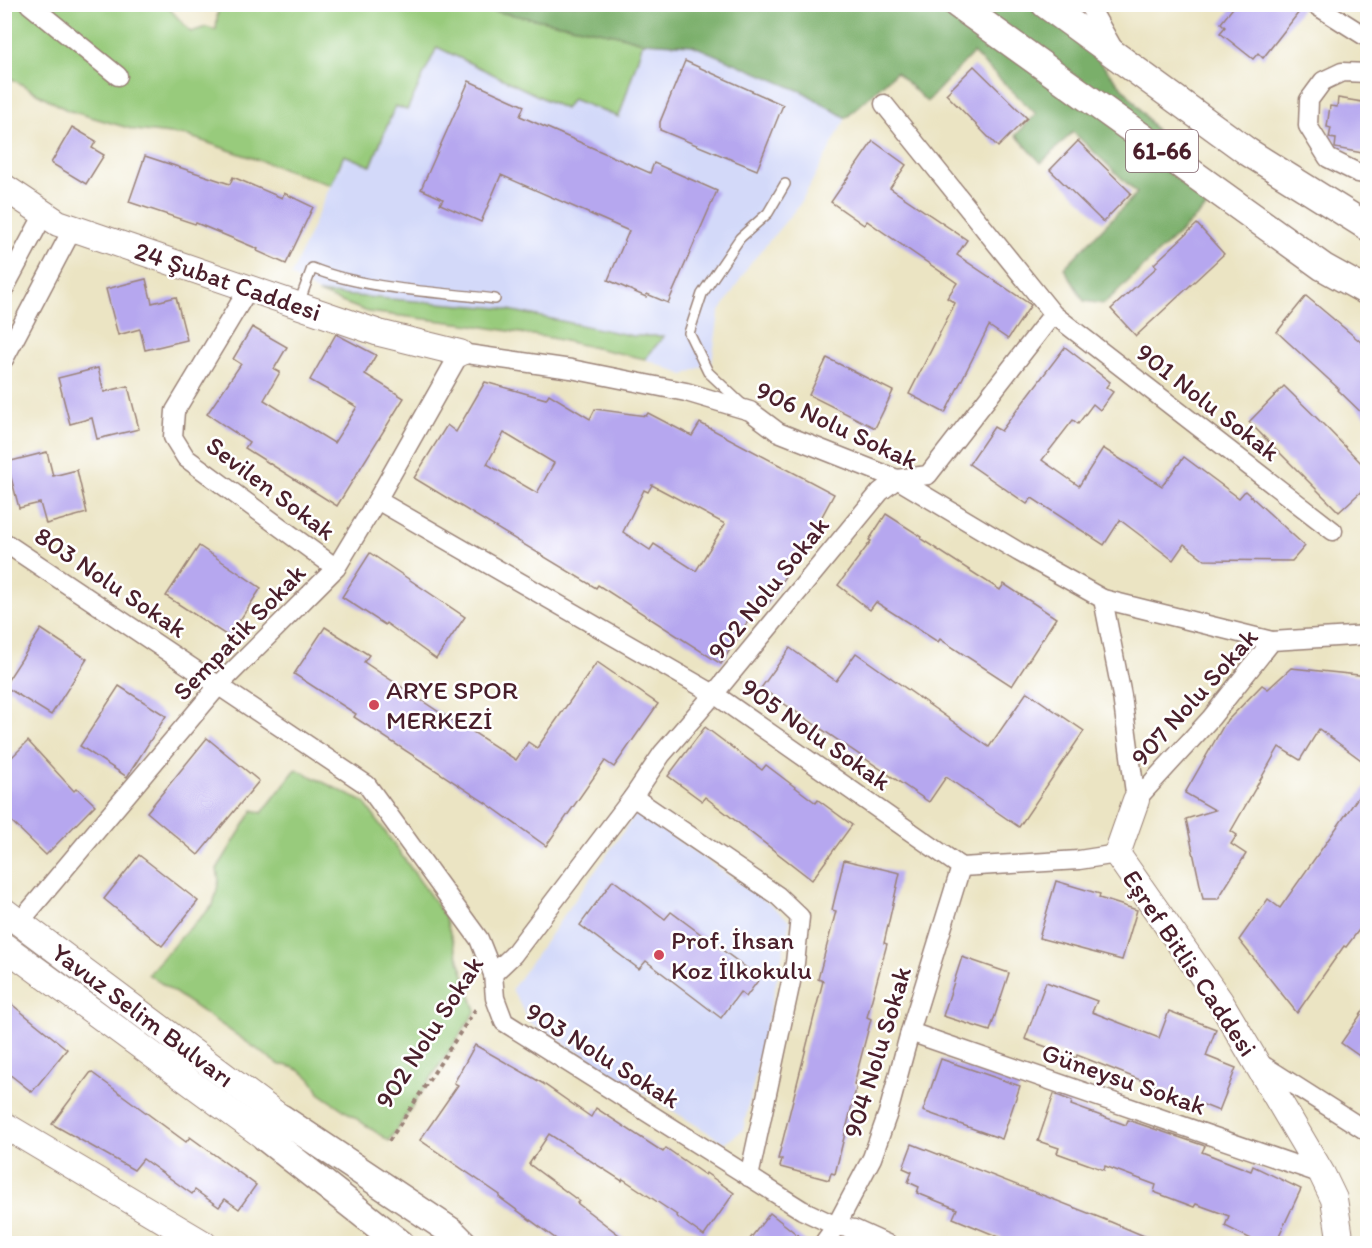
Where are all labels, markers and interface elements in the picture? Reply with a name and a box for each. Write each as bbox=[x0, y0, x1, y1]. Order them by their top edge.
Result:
road number: 61-66 bbox=[1126, 130, 1198, 172]
street label: 24 Şubat Caddesi bbox=[130, 234, 326, 328]
street label: 901 Nolu Sokak bbox=[1130, 336, 1287, 468]
street label: 906 Nolu Sokak bbox=[751, 373, 924, 477]
street label: Sevilen Sokak bbox=[200, 429, 342, 547]
street label: 902 Nolu Sokak bbox=[700, 509, 836, 666]
street label: 803 Nolu Sokak bbox=[29, 519, 194, 645]
street label: Sempatik Sokak bbox=[166, 557, 313, 707]
street label: 907 Nolu Sokak bbox=[1124, 621, 1265, 773]
street label: 905 Nolu Sokak bbox=[735, 671, 897, 798]
place label: ARYE SPOR MERKEZİ bbox=[386, 674, 518, 736]
marker: ARYE SPOR MERKEZİ bbox=[367, 698, 381, 712]
street label: Eşref Bitlis Caddesi bbox=[1116, 864, 1264, 1062]
place label: Prof. İhsan Koz İlkokulu bbox=[671, 924, 812, 986]
street label: Yavuz Selim Bulvarı bbox=[45, 936, 241, 1094]
marker: Prof. İhsan Koz İlkokulu bbox=[652, 948, 666, 962]
street label: 902 Nolu Sokak bbox=[368, 949, 491, 1114]
street label: 904 Nolu Sokak bbox=[836, 962, 918, 1142]
street label: 903 Nolu Sokak bbox=[520, 995, 687, 1115]
street label: Güneysu Sokak bbox=[1038, 1036, 1210, 1122]

